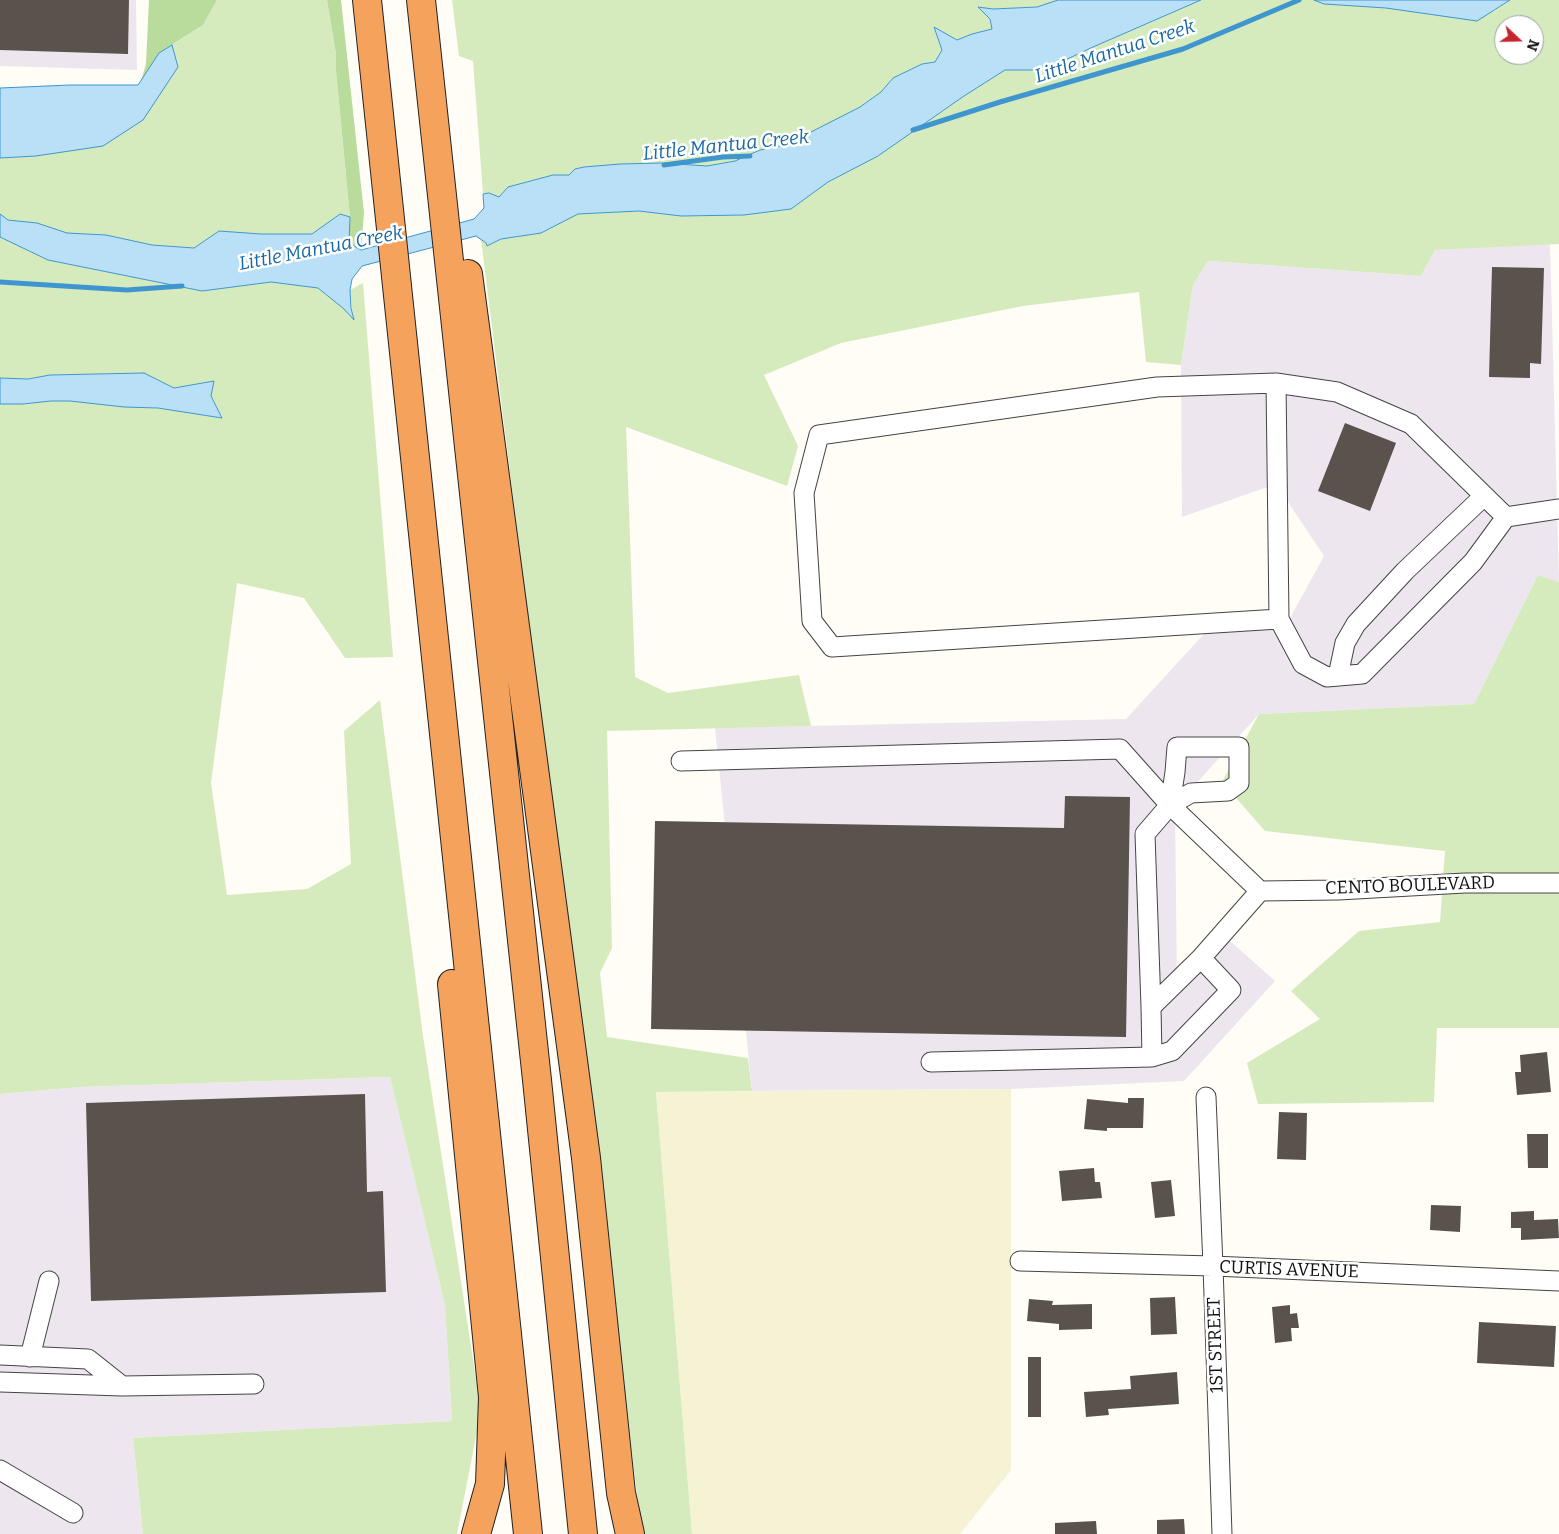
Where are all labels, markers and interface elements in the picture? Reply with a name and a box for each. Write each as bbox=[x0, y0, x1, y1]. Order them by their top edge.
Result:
water label: Little Mantua Creek bbox=[1032, 15, 1198, 89]
north arrow bbox=[1494, 15, 1544, 65]
text: N bbox=[1523, 37, 1542, 53]
water label: Little Mantua Creek bbox=[642, 126, 810, 166]
water label: Little Mantua Creek bbox=[237, 222, 405, 276]
street label: CENTO BOULEVARD bbox=[1325, 872, 1495, 900]
street label: CURTIS AVENUE bbox=[1219, 1257, 1359, 1283]
street label: 1ST STREET bbox=[1204, 1297, 1228, 1393]

